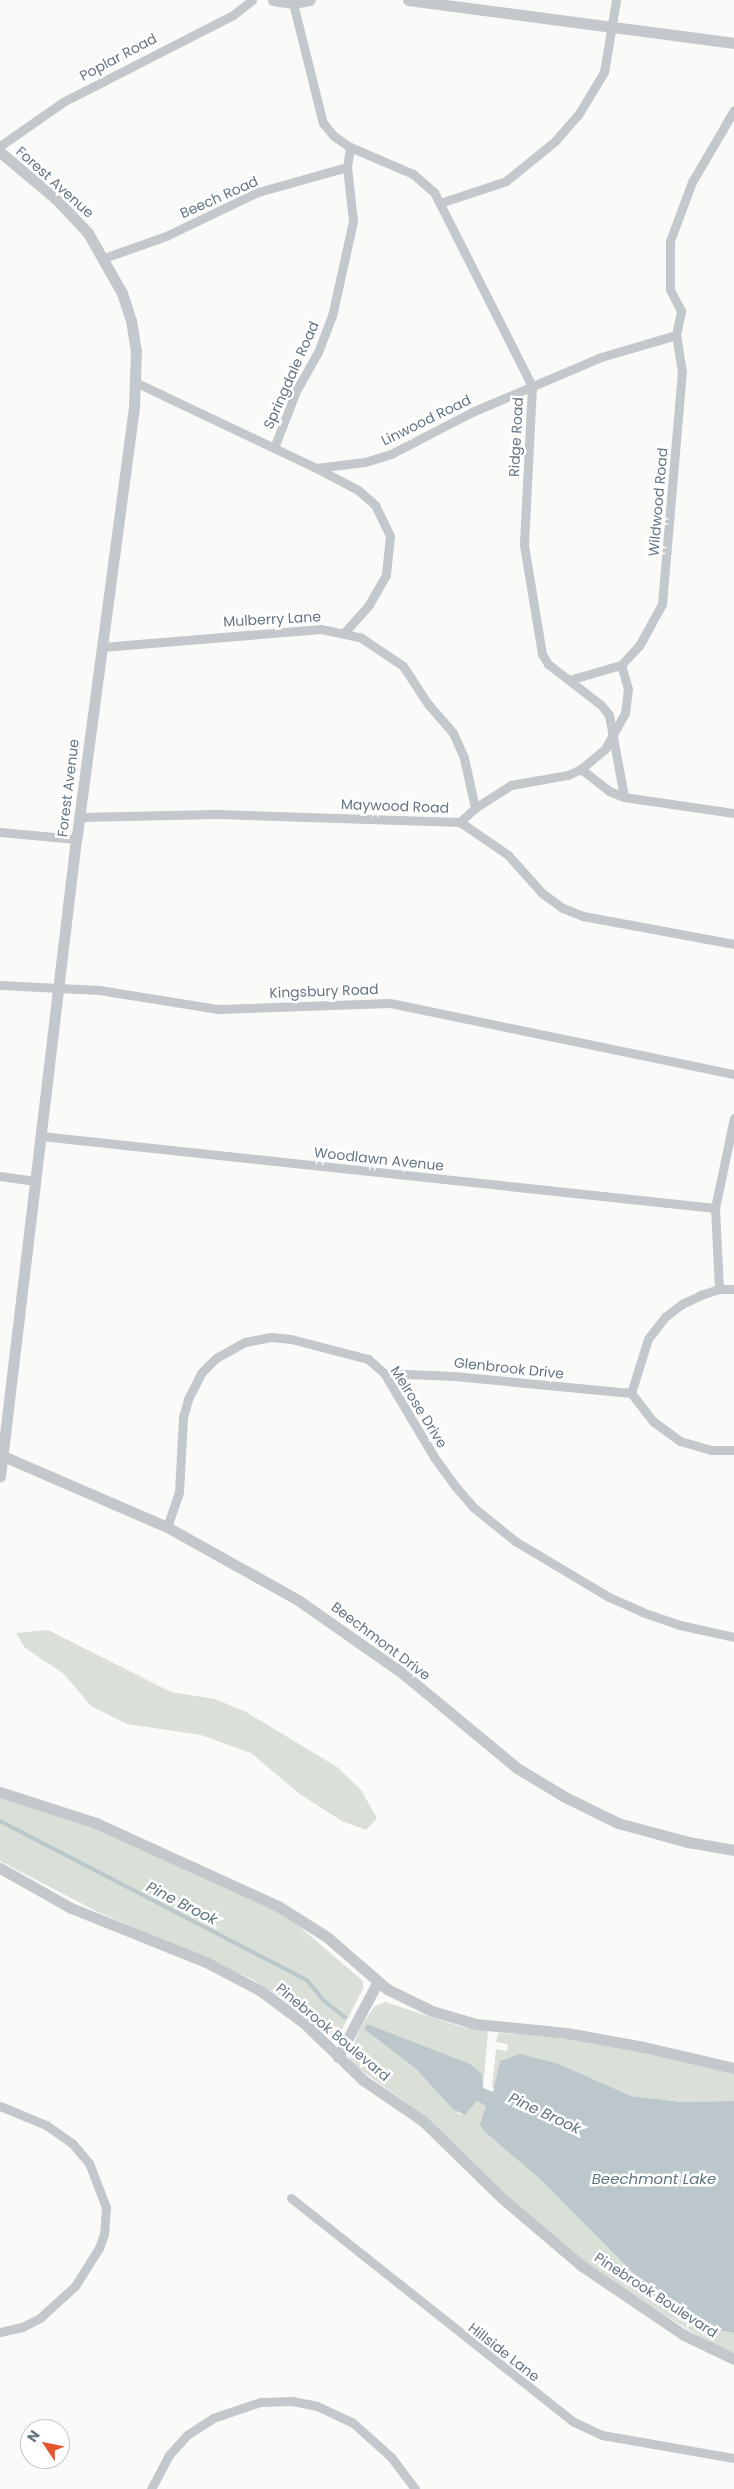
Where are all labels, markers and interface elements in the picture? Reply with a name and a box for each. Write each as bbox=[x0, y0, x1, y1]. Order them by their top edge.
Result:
street label: Poplar Road bbox=[77, 30, 159, 84]
street label: Forest Avenue bbox=[13, 143, 97, 221]
street label: Beech Road bbox=[177, 172, 261, 222]
street label: Springdale Road bbox=[260, 319, 322, 431]
street label: Linwood Road bbox=[379, 391, 473, 449]
street label: Ridge Road bbox=[506, 397, 526, 477]
street label: Wildwood Road bbox=[645, 447, 671, 557]
street label: Mulberry Lane bbox=[223, 608, 321, 630]
street label: Forest Avenue bbox=[54, 738, 82, 838]
street label: Maywood Road bbox=[341, 796, 449, 816]
street label: Kingsbury Road bbox=[269, 981, 379, 1001]
street label: Woodlawn Avenue bbox=[313, 1144, 445, 1174]
street label: Glenbrook Drive bbox=[453, 1354, 565, 1382]
street label: Melrose Drive bbox=[387, 1363, 451, 1451]
street label: Beechmont Drive bbox=[328, 1598, 434, 1684]
water label: Pine Brook bbox=[143, 1877, 221, 1929]
street label: Pinebrook Boulevard bbox=[273, 1979, 393, 2085]
water label: Pine Brook bbox=[506, 2088, 584, 2138]
water label: Beechmont Lake bbox=[592, 2170, 716, 2188]
street label: Pinebrook Boulevard bbox=[591, 2249, 721, 2341]
street label: Hillside Lane bbox=[465, 2319, 543, 2385]
north arrow bbox=[20, 2419, 70, 2469]
text: N bbox=[22, 2426, 45, 2446]

